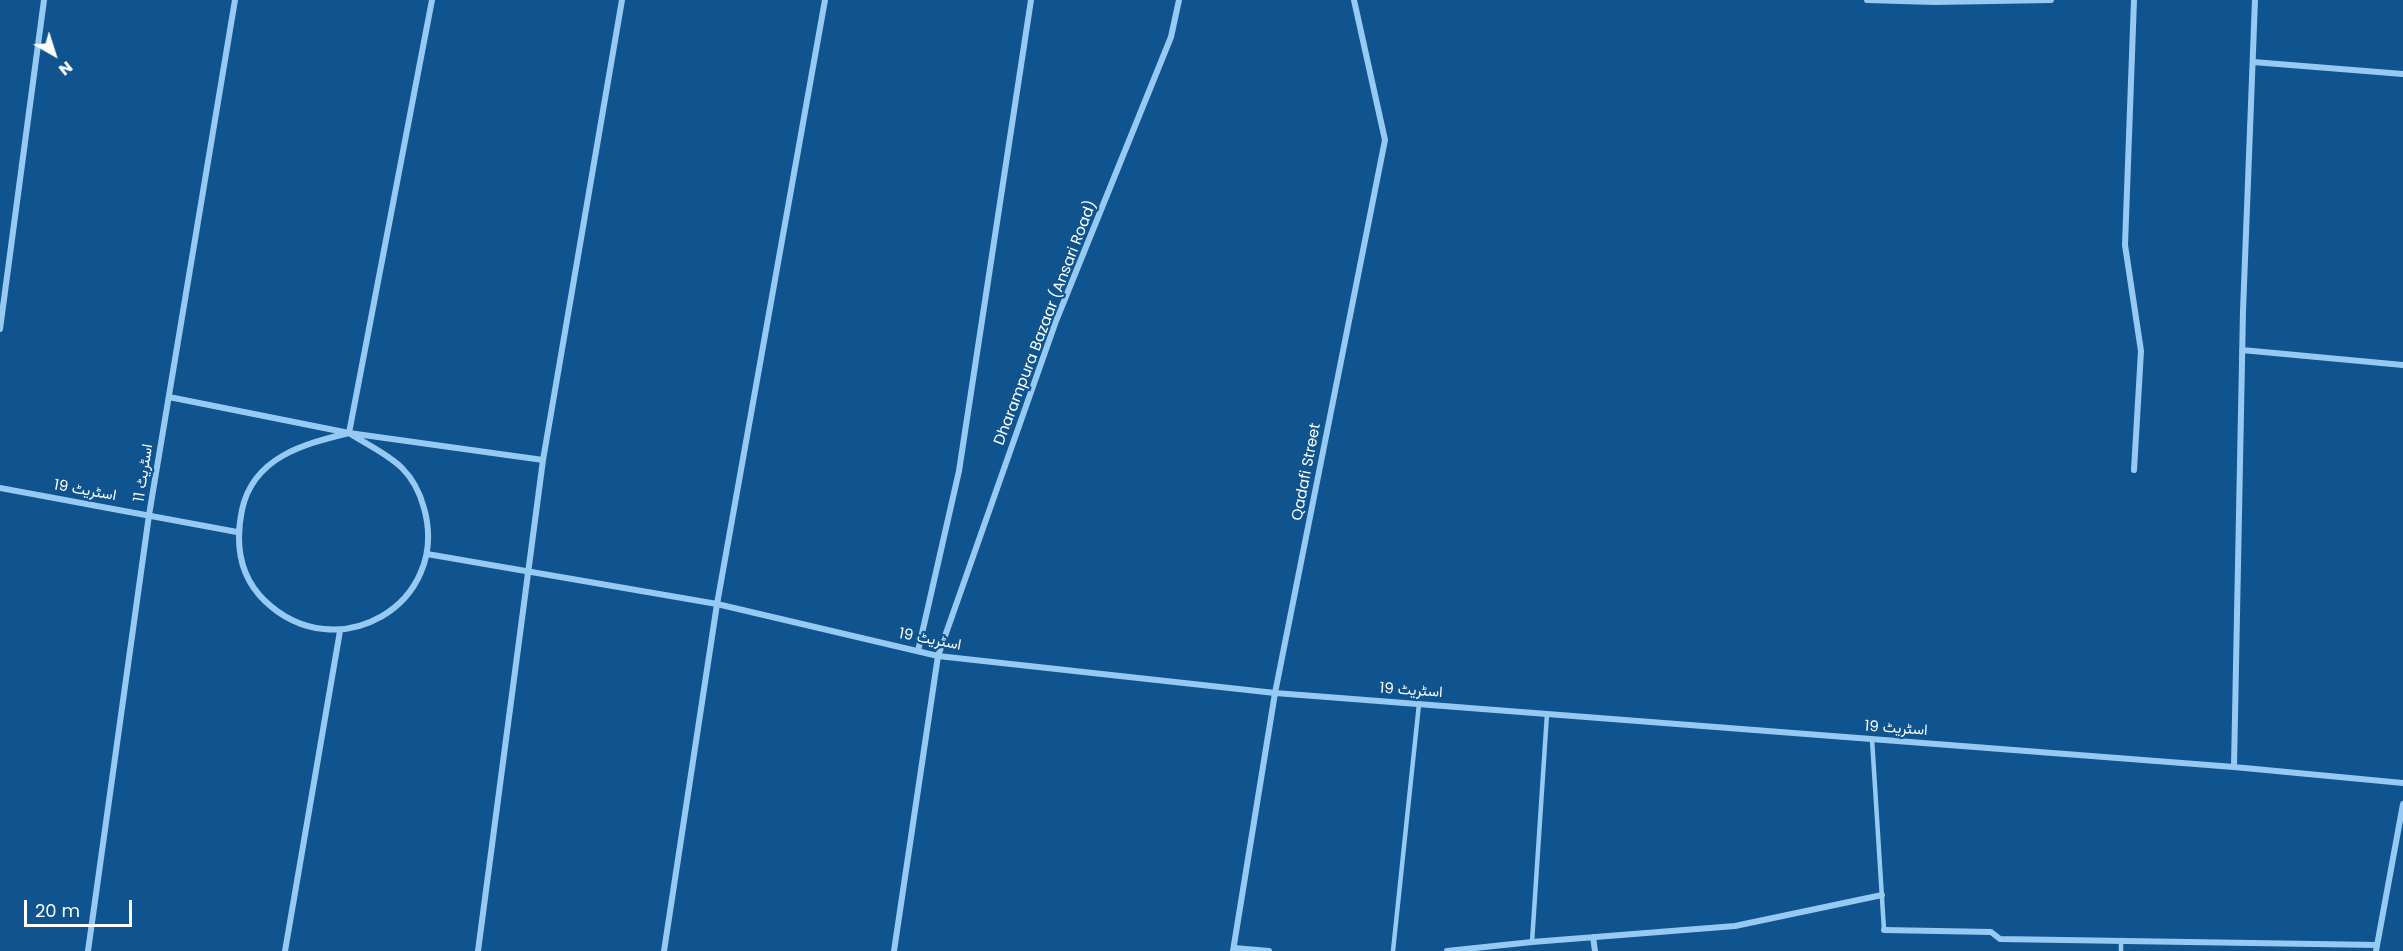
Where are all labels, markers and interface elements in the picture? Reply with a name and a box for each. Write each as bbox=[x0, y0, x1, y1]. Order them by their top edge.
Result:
north arrow bbox=[24, 24, 84, 84]
text: N bbox=[54, 56, 78, 81]
street label: Dharampura Bazaar (Ansari Road) bbox=[991, 198, 1101, 448]
street label: Qadafi Street bbox=[1289, 422, 1325, 522]
street label: اسٹریٹ 11 bbox=[131, 443, 157, 503]
street label: اسٹریٹ 19 bbox=[52, 477, 118, 505]
street label: اسٹریٹ 19 bbox=[897, 625, 963, 655]
street label: اسٹریٹ 19 bbox=[1379, 680, 1443, 702]
street label: اسٹریٹ 19 bbox=[1864, 718, 1928, 740]
scale bar bbox=[27, 888, 135, 926]
text: 20 m bbox=[35, 898, 80, 923]

